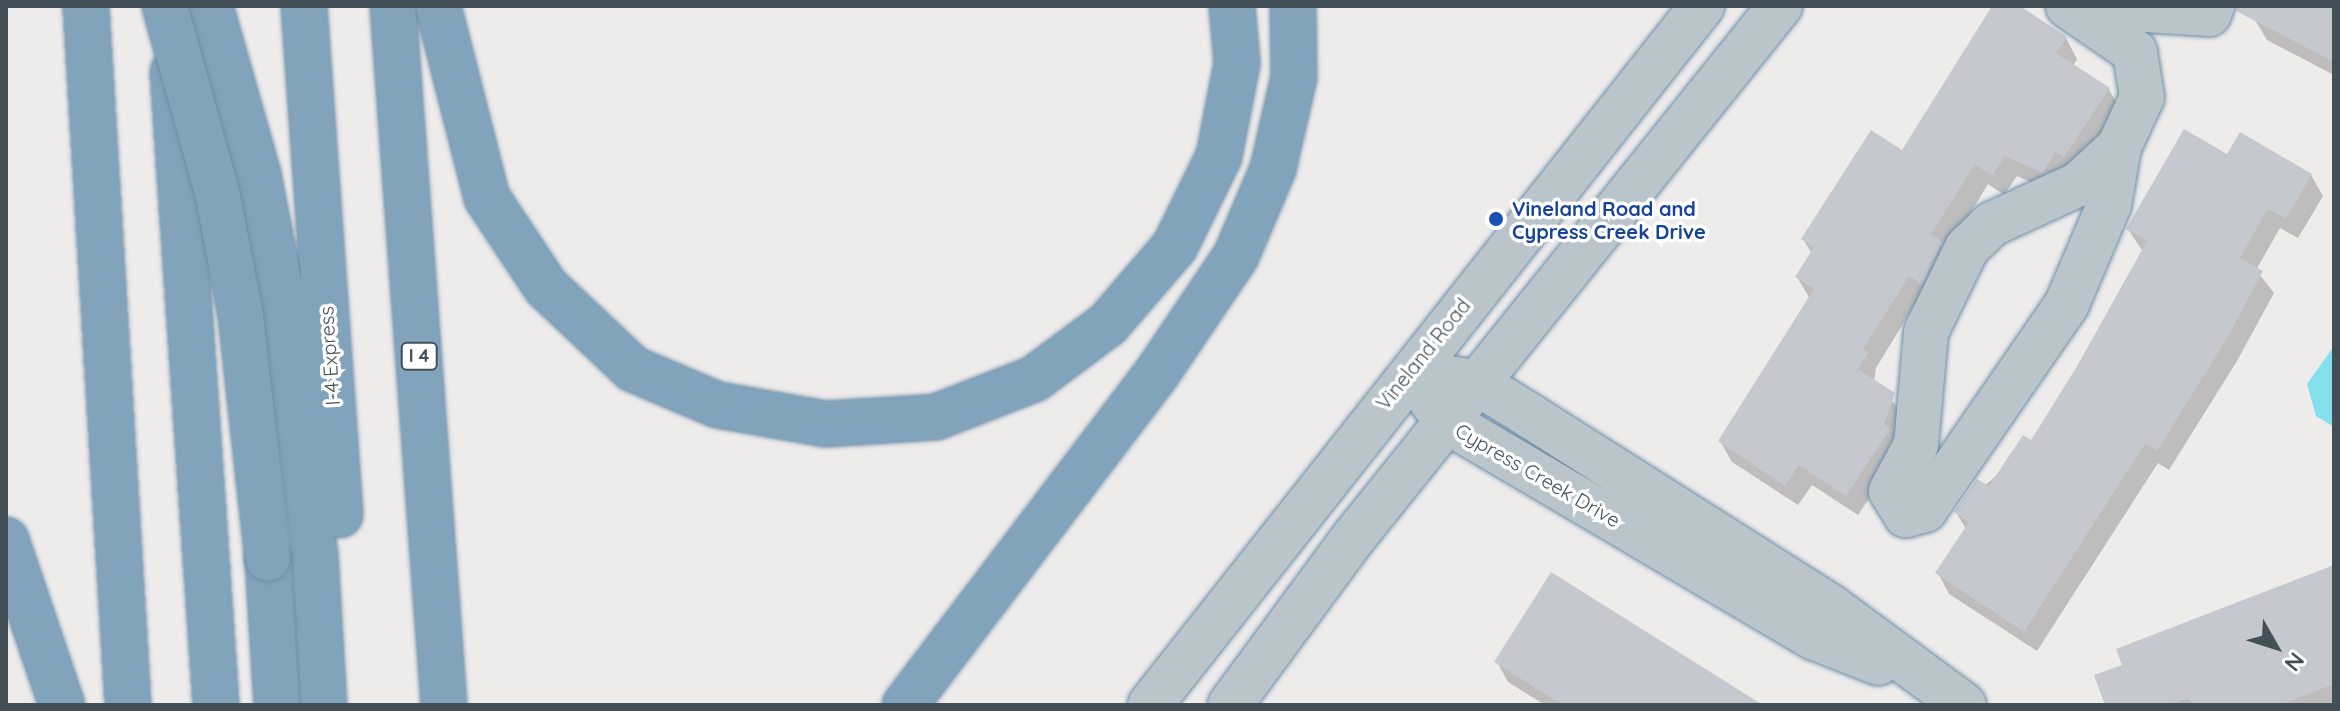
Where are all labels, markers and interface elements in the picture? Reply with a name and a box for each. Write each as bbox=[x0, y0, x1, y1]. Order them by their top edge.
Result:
place label: Vineland Road and Cypress Creek Drive bbox=[1512, 196, 1706, 243]
marker: Vineland Road and Cypress Creek Drive bbox=[1487, 210, 1505, 228]
street label: Vineland Road bbox=[1371, 294, 1475, 414]
street label: I-4 Express bbox=[314, 306, 344, 406]
road number: I 4 bbox=[399, 342, 439, 370]
street label: Cypress Creek Drive bbox=[1451, 418, 1625, 532]
north arrow bbox=[2236, 607, 2316, 687]
text: N bbox=[2279, 647, 2311, 677]

